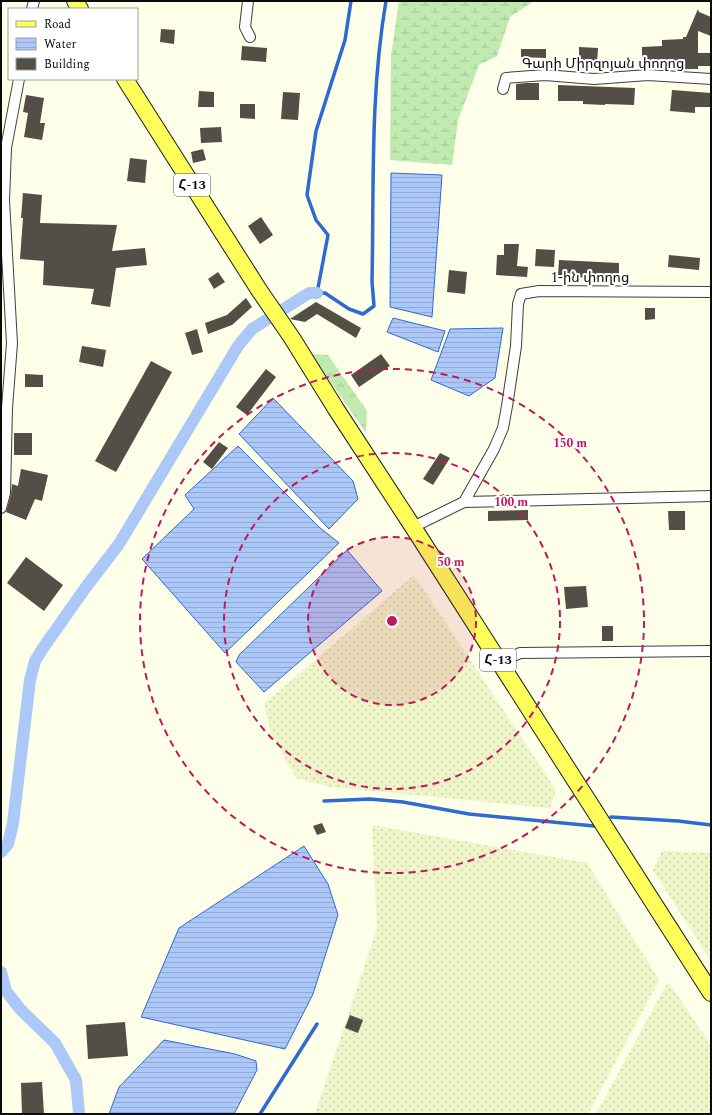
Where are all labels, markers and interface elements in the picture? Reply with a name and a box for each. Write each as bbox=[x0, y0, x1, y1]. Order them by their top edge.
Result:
legend bbox=[8, 8, 138, 80]
text: Road bbox=[44, 15, 71, 34]
text: Water bbox=[44, 35, 76, 54]
street label: Գարի Միրզոյան փողոց bbox=[522, 53, 684, 74]
text: Building bbox=[44, 55, 90, 74]
road number: Հ-13 bbox=[174, 174, 210, 196]
street label: 1-ին փողոց bbox=[551, 267, 629, 288]
text: 150 m bbox=[553, 434, 587, 453]
text: 100 m bbox=[494, 493, 528, 512]
text: 50 m bbox=[437, 553, 465, 572]
centre of rings bbox=[385, 614, 399, 628]
road number: Հ-13 bbox=[480, 649, 516, 671]

